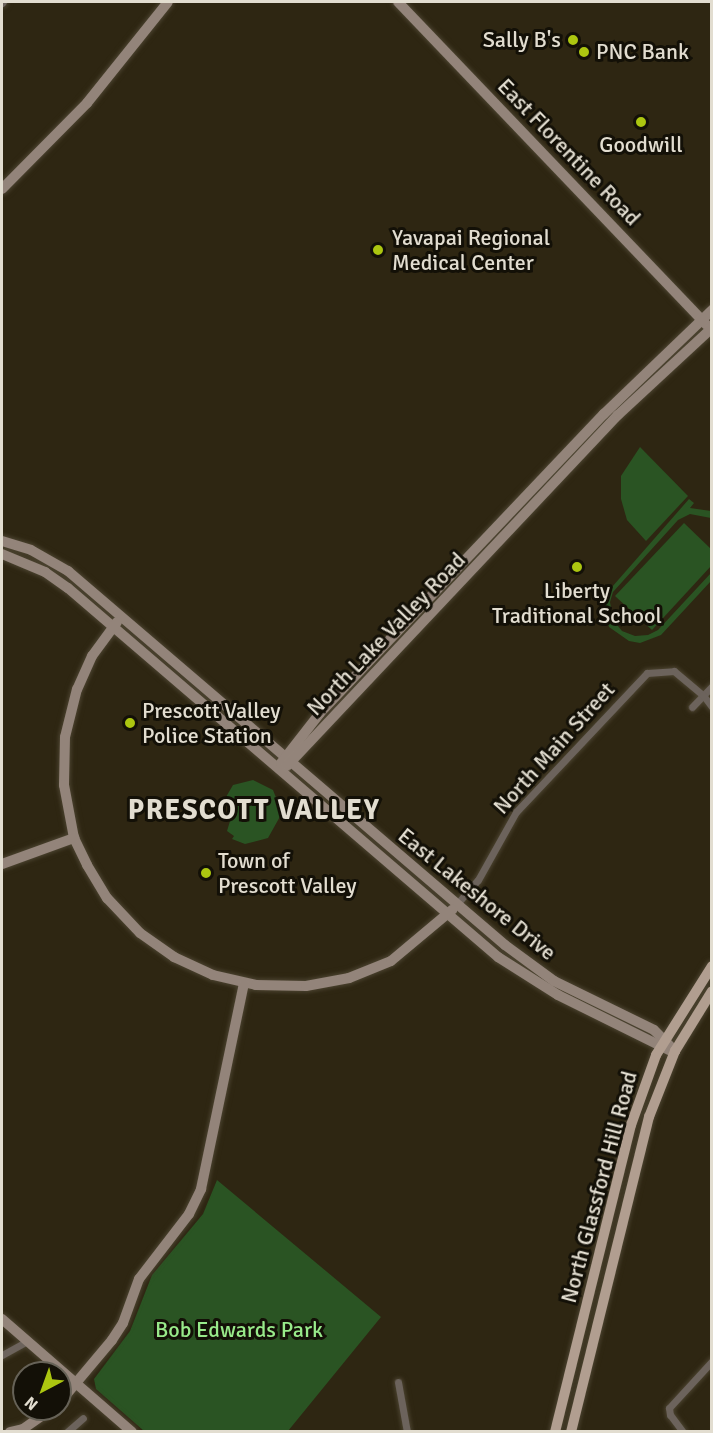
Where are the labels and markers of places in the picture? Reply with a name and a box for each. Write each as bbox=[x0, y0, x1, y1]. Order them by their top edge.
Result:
place label: Sally B's bbox=[483, 27, 561, 53]
marker: Sally B's bbox=[566, 33, 580, 47]
place label: PNC Bank bbox=[596, 39, 689, 65]
marker: PNC Bank bbox=[577, 45, 591, 59]
marker: Goodwill bbox=[634, 115, 648, 129]
place label: Goodwill bbox=[599, 132, 683, 158]
place label: Yavapai Regional Medical Center bbox=[392, 224, 550, 276]
marker: Yavapai Regional Medical Center bbox=[369, 241, 387, 259]
marker: Liberty Traditional School bbox=[570, 560, 584, 574]
place label: Liberty Traditional School bbox=[492, 577, 662, 628]
place label: Prescott Valley Police Station bbox=[142, 697, 281, 748]
marker: Prescott Valley Police Station bbox=[123, 716, 137, 730]
place label: Town of Prescott Valley bbox=[218, 847, 357, 898]
marker: Town of Prescott Valley bbox=[199, 866, 213, 880]

